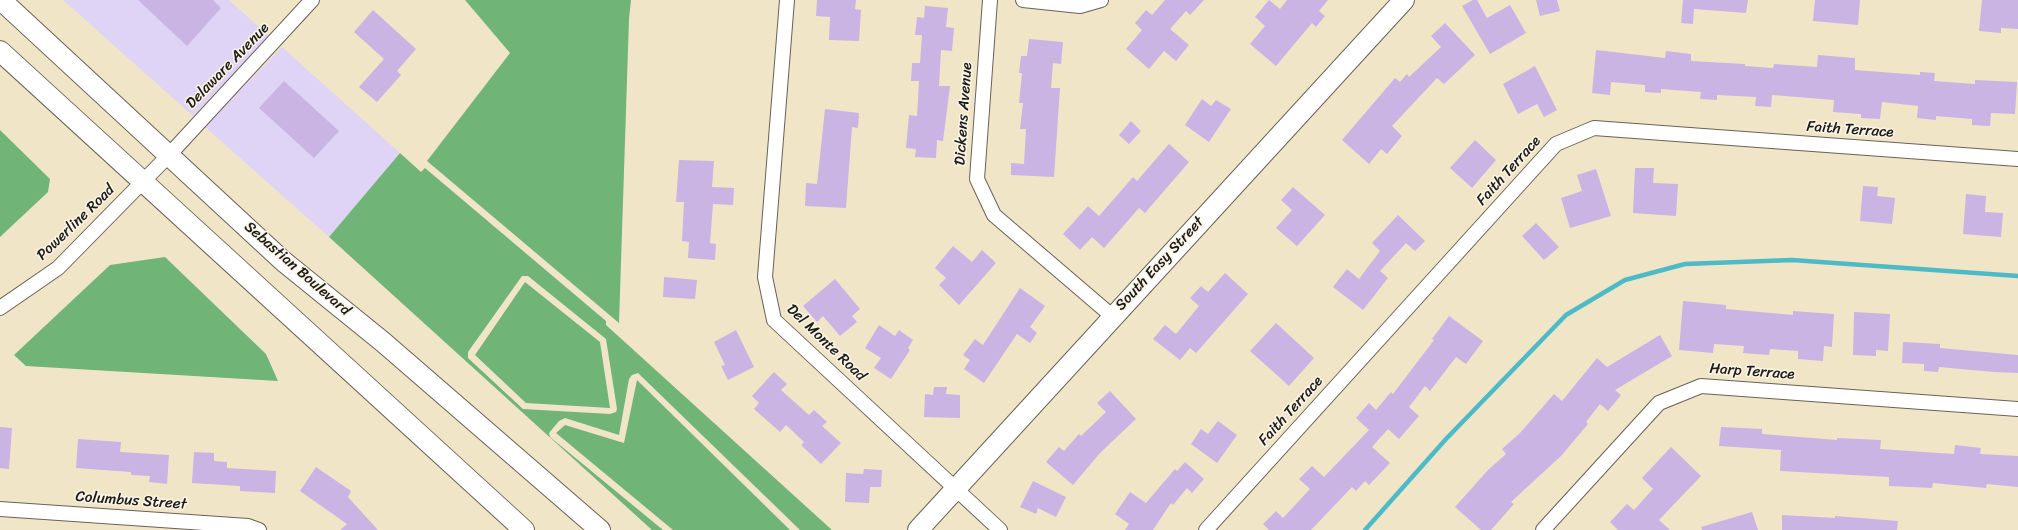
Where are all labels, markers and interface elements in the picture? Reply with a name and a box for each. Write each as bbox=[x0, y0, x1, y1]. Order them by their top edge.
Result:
street label: Delaware Avenue bbox=[183, 19, 273, 113]
street label: Dickens Avenue bbox=[951, 62, 977, 166]
street label: Faith Terrace bbox=[1806, 118, 1894, 142]
street label: Faith Terrace bbox=[1473, 133, 1545, 209]
street label: Powerline Road bbox=[33, 181, 119, 265]
street label: South Easy Street bbox=[1112, 213, 1208, 315]
street label: Sebastian Boulevard bbox=[240, 218, 354, 320]
street label: Del Monte Road bbox=[783, 301, 869, 385]
street label: Harp Terrace bbox=[1709, 360, 1795, 384]
street label: Faith Terrace bbox=[1255, 373, 1327, 449]
street label: Columbus Street bbox=[75, 488, 187, 514]

